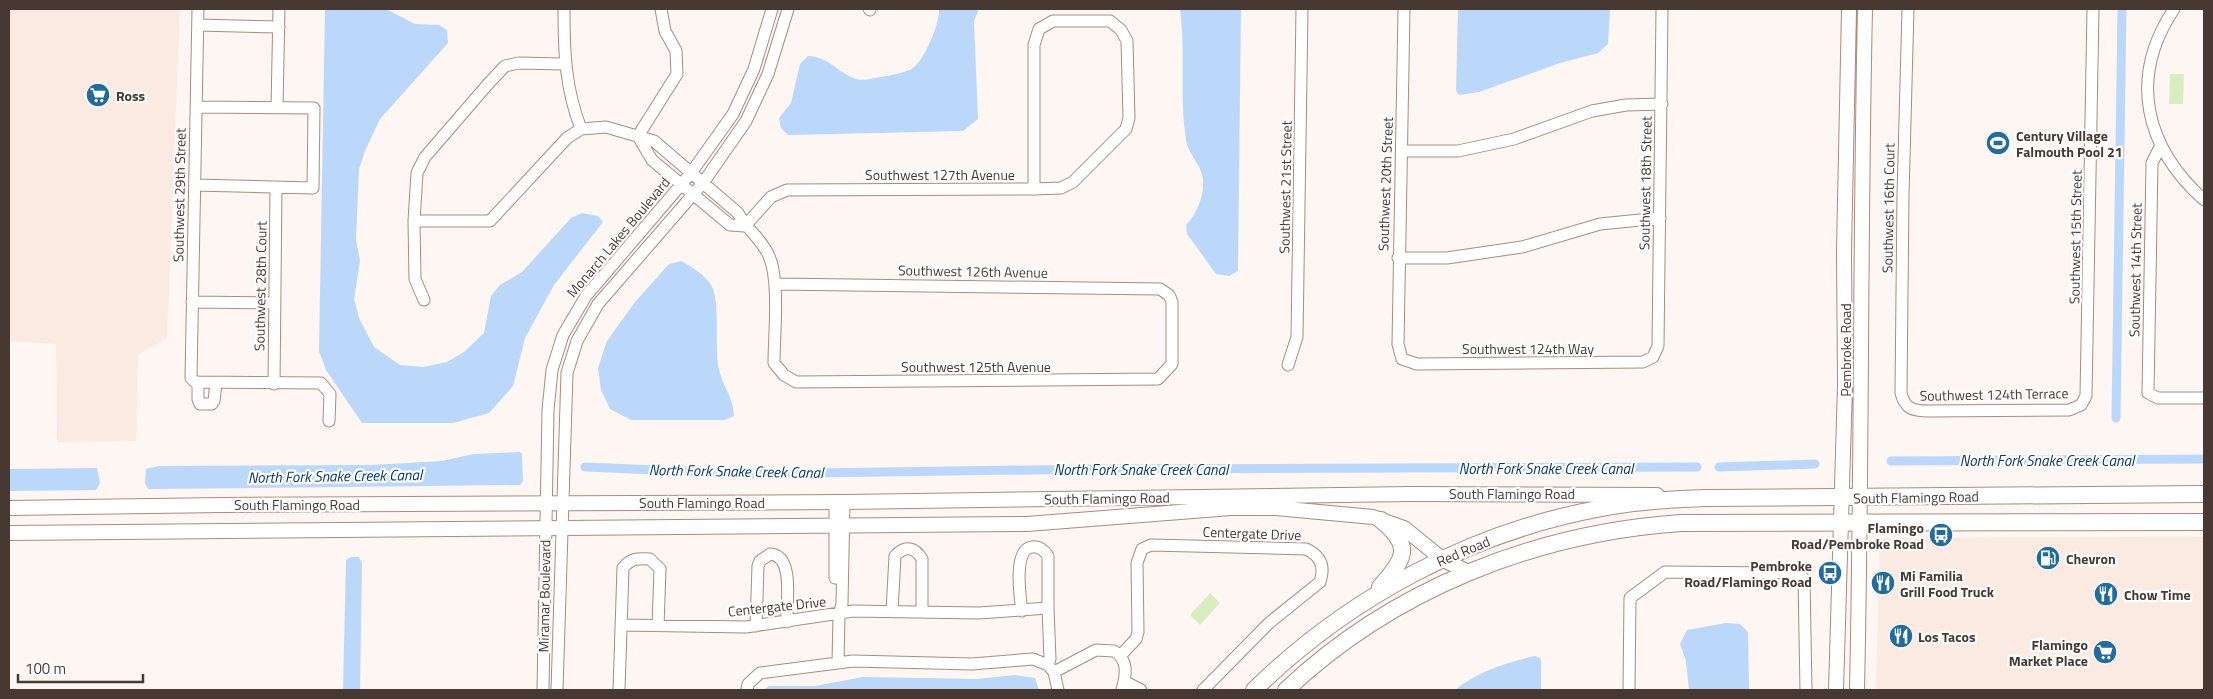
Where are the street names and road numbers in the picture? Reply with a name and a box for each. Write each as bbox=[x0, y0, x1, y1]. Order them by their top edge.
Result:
street label: Southwest 20th Street bbox=[1372, 116, 1398, 251]
street label: Southwest 18th Street bbox=[1633, 116, 1657, 250]
street label: Southwest 21st Street bbox=[1273, 120, 1297, 254]
street label: Southwest 29th Street bbox=[167, 128, 191, 262]
street label: Southwest 16th Court bbox=[1876, 143, 1900, 273]
street label: Southwest 127th Avenue bbox=[865, 164, 1015, 185]
street label: Southwest 15th Street bbox=[2063, 170, 2087, 304]
street label: Monarch Lakes Boulevard bbox=[561, 172, 675, 302]
street label: Southwest 14th Street bbox=[2123, 203, 2147, 337]
street label: Southwest 28th Court bbox=[248, 221, 272, 351]
street label: Southwest 126th Avenue bbox=[898, 259, 1048, 283]
street label: Pembroke Road bbox=[1835, 303, 1856, 397]
street label: Southwest 124th Way bbox=[1462, 338, 1594, 359]
street label: Southwest 125th Avenue bbox=[901, 356, 1051, 377]
street label: Southwest 124th Terrace bbox=[1919, 382, 2069, 406]
street label: South Flamingo Road bbox=[1449, 483, 1575, 504]
street label: South Flamingo Road bbox=[1853, 485, 1979, 509]
street label: South Flamingo Road bbox=[1044, 486, 1170, 510]
street label: South Flamingo Road bbox=[639, 492, 765, 513]
street label: South Flamingo Road bbox=[234, 494, 360, 515]
street label: Centergate Drive bbox=[1202, 521, 1302, 545]
street label: Red Road bbox=[1433, 530, 1493, 572]
street label: Miramar Boulevard bbox=[533, 539, 555, 653]
street label: Centergate Drive bbox=[727, 590, 827, 622]

